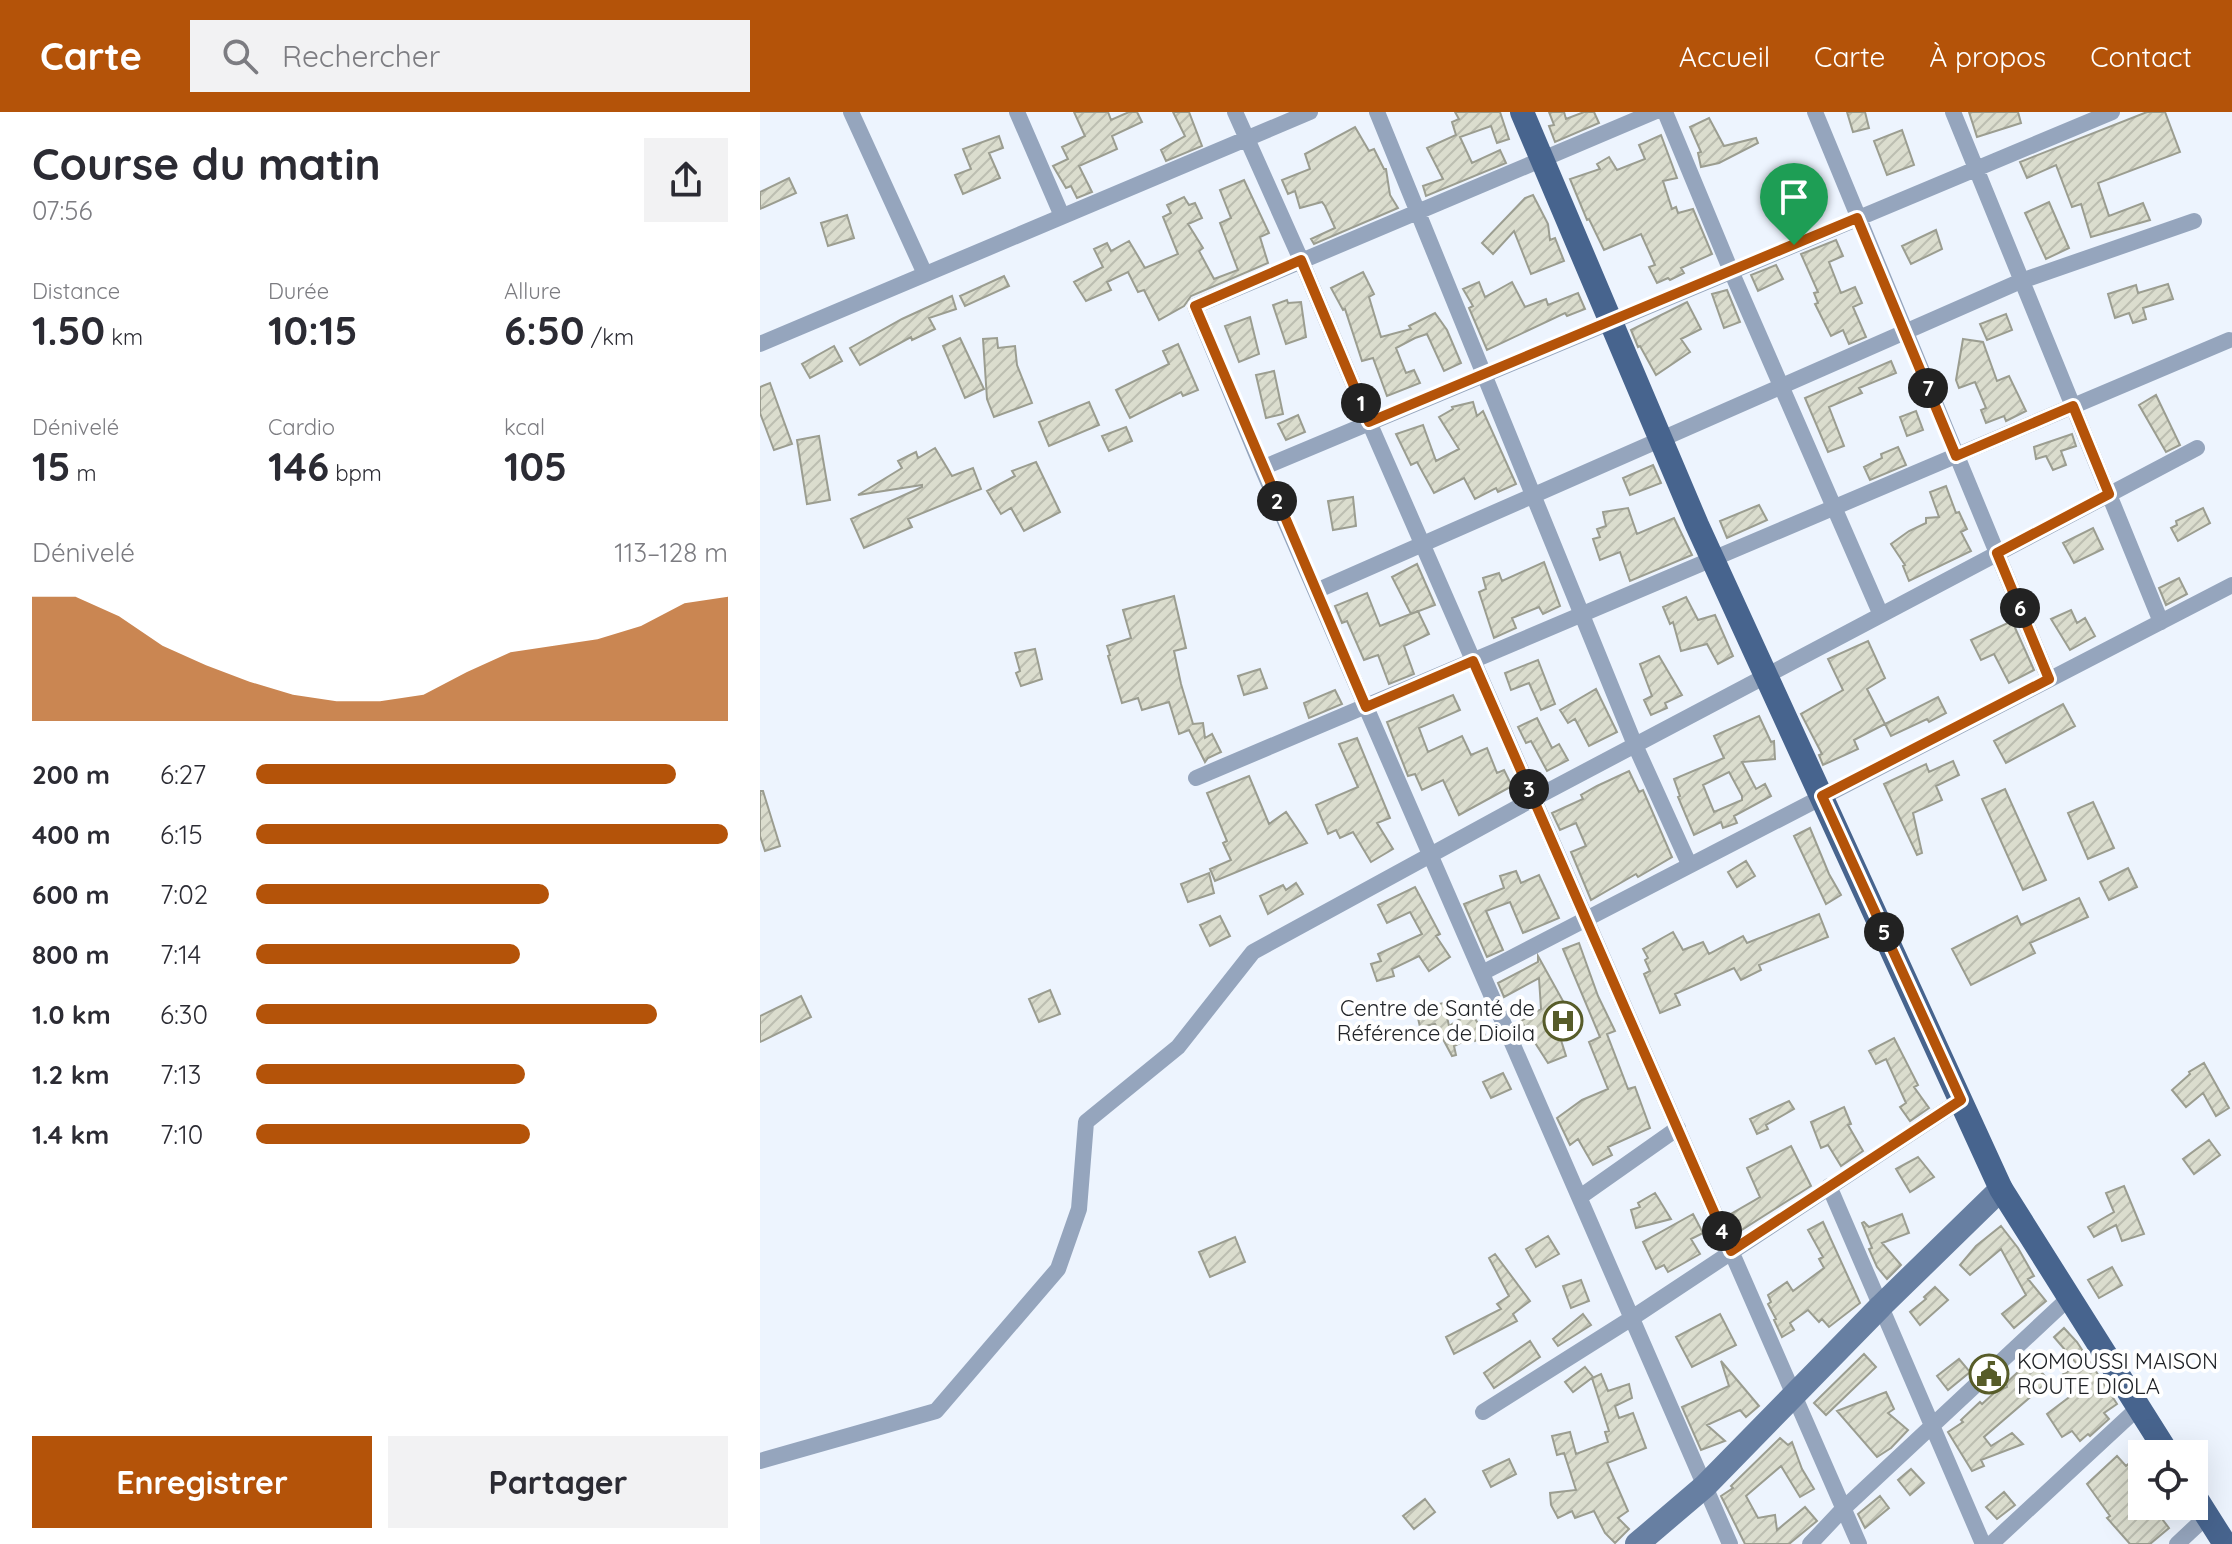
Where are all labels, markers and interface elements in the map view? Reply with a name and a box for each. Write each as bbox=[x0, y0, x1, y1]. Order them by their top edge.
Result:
search box bbox=[190, 20, 750, 92]
text: Carte bbox=[40, 32, 142, 80]
icon: search bbox=[218, 34, 262, 78]
text: Rechercher bbox=[282, 37, 440, 75]
text: Accueil bbox=[1679, 39, 1770, 74]
text: Carte bbox=[1814, 39, 1885, 74]
text: À propos bbox=[1929, 39, 2046, 74]
text: Contact bbox=[2090, 39, 2192, 74]
text: Course du matin bbox=[32, 136, 381, 191]
button: share bbox=[644, 138, 728, 222]
pin bbox=[1760, 163, 1828, 245]
icon: arrive bbox=[1772, 175, 1816, 219]
text: 07:56 bbox=[32, 194, 92, 227]
text: Distance bbox=[32, 277, 120, 305]
text: Durée bbox=[268, 277, 329, 305]
text: Allure bbox=[504, 277, 561, 305]
text: 1.50 bbox=[32, 305, 105, 355]
text: 10:15 bbox=[268, 305, 358, 355]
text: 6:50 bbox=[504, 305, 585, 355]
text: km bbox=[105, 323, 143, 351]
text: /km bbox=[585, 323, 634, 351]
pin: 7 bbox=[1908, 368, 1948, 408]
text: 7 bbox=[1922, 374, 1934, 402]
pin: 1 bbox=[1341, 383, 1381, 423]
text: 1 bbox=[1357, 389, 1365, 417]
text: Dénivelé bbox=[32, 413, 119, 441]
text: Cardio bbox=[268, 413, 335, 441]
text: kcal bbox=[504, 413, 545, 441]
text: 15 bbox=[32, 441, 71, 491]
text: 146 bbox=[268, 441, 329, 491]
text: 105 bbox=[504, 441, 567, 491]
text: m bbox=[71, 459, 97, 487]
text: bpm bbox=[329, 459, 382, 487]
pin: 2 bbox=[1257, 481, 1297, 521]
text: 2 bbox=[1271, 487, 1283, 515]
text: Dénivelé bbox=[32, 536, 135, 569]
text: 113–128 m bbox=[614, 536, 728, 569]
pin: 6 bbox=[2000, 588, 2040, 628]
text: 6 bbox=[2014, 594, 2026, 622]
text: 200 m bbox=[32, 758, 110, 791]
text: 6:27 bbox=[160, 758, 206, 791]
pin: 3 bbox=[1509, 769, 1549, 809]
text: 3 bbox=[1523, 775, 1535, 803]
text: 400 m bbox=[32, 818, 110, 851]
text: 6:15 bbox=[160, 818, 203, 851]
text: 600 m bbox=[32, 878, 110, 911]
text: 7:02 bbox=[160, 878, 208, 911]
pin: 5 bbox=[1864, 912, 1904, 952]
text: 5 bbox=[1878, 918, 1890, 946]
text: 800 m bbox=[32, 938, 109, 971]
text: 7:14 bbox=[160, 938, 201, 971]
place label: Centre de Santé de Référence de Dioila bbox=[1337, 994, 1535, 1047]
text: 1.0 km bbox=[32, 998, 111, 1031]
text: 6:30 bbox=[160, 998, 208, 1031]
hospital icon: Centre de Santé de Référence de Dioila bbox=[1542, 1000, 1584, 1042]
text: 1.2 km bbox=[32, 1058, 109, 1091]
text: 7:13 bbox=[160, 1058, 201, 1091]
text: 1.4 km bbox=[32, 1118, 109, 1151]
text: 7:10 bbox=[160, 1118, 203, 1151]
pin: 4 bbox=[1702, 1211, 1742, 1251]
text: 4 bbox=[1716, 1217, 1728, 1245]
place label: KOMOUSSI MAISON ROUTE DIOLA bbox=[2017, 1347, 2218, 1400]
public building icon: KOMOUSSI MAISON ROUTE DIOLA bbox=[1968, 1353, 2010, 1395]
button: Enregistrer bbox=[32, 1436, 372, 1528]
button: Partager bbox=[388, 1436, 728, 1528]
map controls bbox=[2128, 1440, 2208, 1520]
button: locate bbox=[2128, 1440, 2208, 1520]

